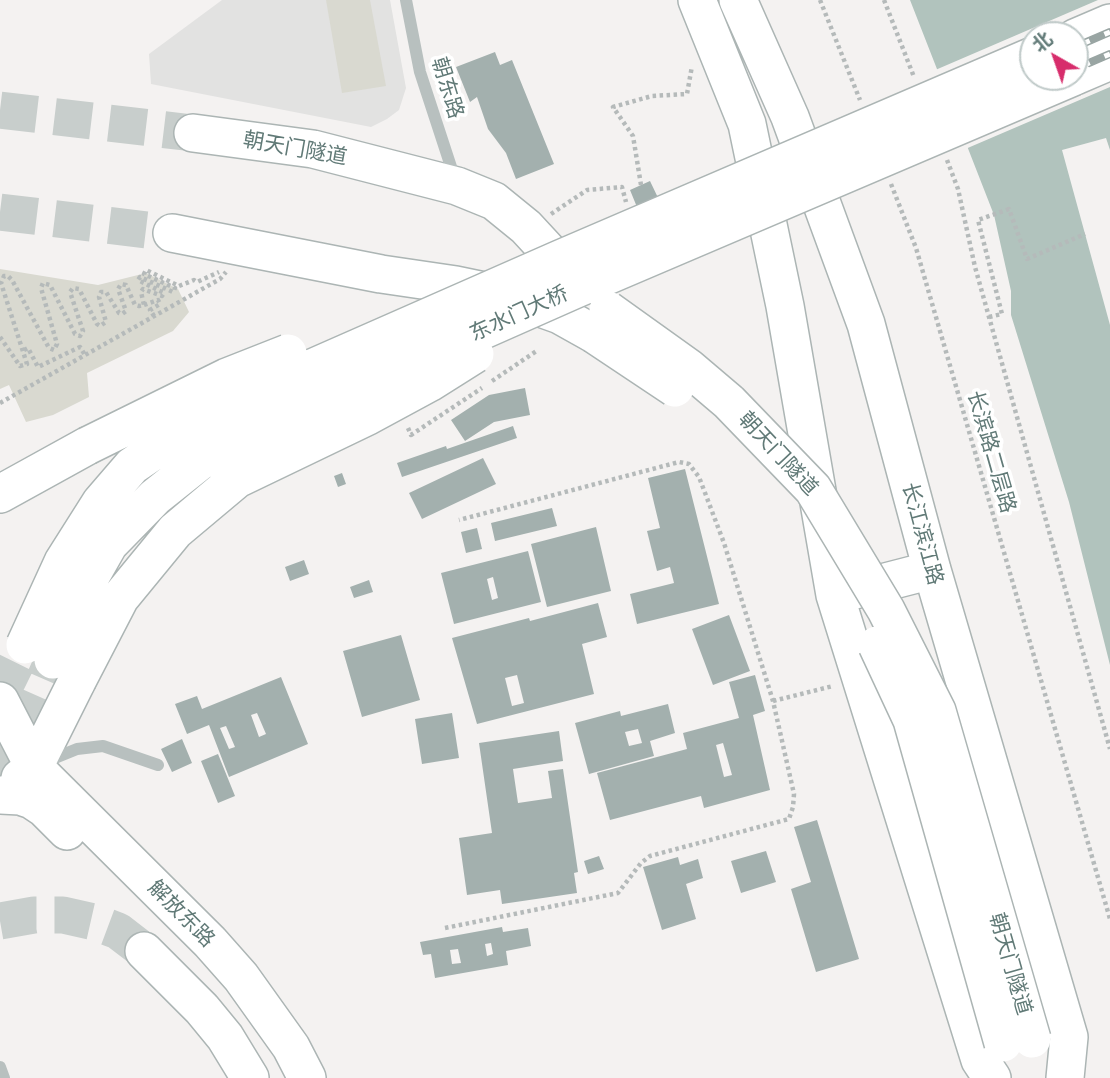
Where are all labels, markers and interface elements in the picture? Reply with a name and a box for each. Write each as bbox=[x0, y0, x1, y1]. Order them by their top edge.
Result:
north arrow bbox=[1019, 21, 1089, 91]
text: 北 bbox=[1027, 26, 1057, 57]
street label: 朝东路 bbox=[426, 54, 468, 122]
street label: 朝天门隧道 bbox=[241, 127, 349, 171]
street label: 东水门大桥 bbox=[466, 281, 572, 347]
street label: 长滨路二层路 bbox=[962, 388, 1020, 516]
street label: 朝天门隧道 bbox=[733, 407, 823, 501]
street label: 长江滨江路 bbox=[896, 480, 948, 588]
street label: 解放东路 bbox=[142, 875, 220, 953]
street label: 朝天门隧道 bbox=[983, 910, 1037, 1018]

